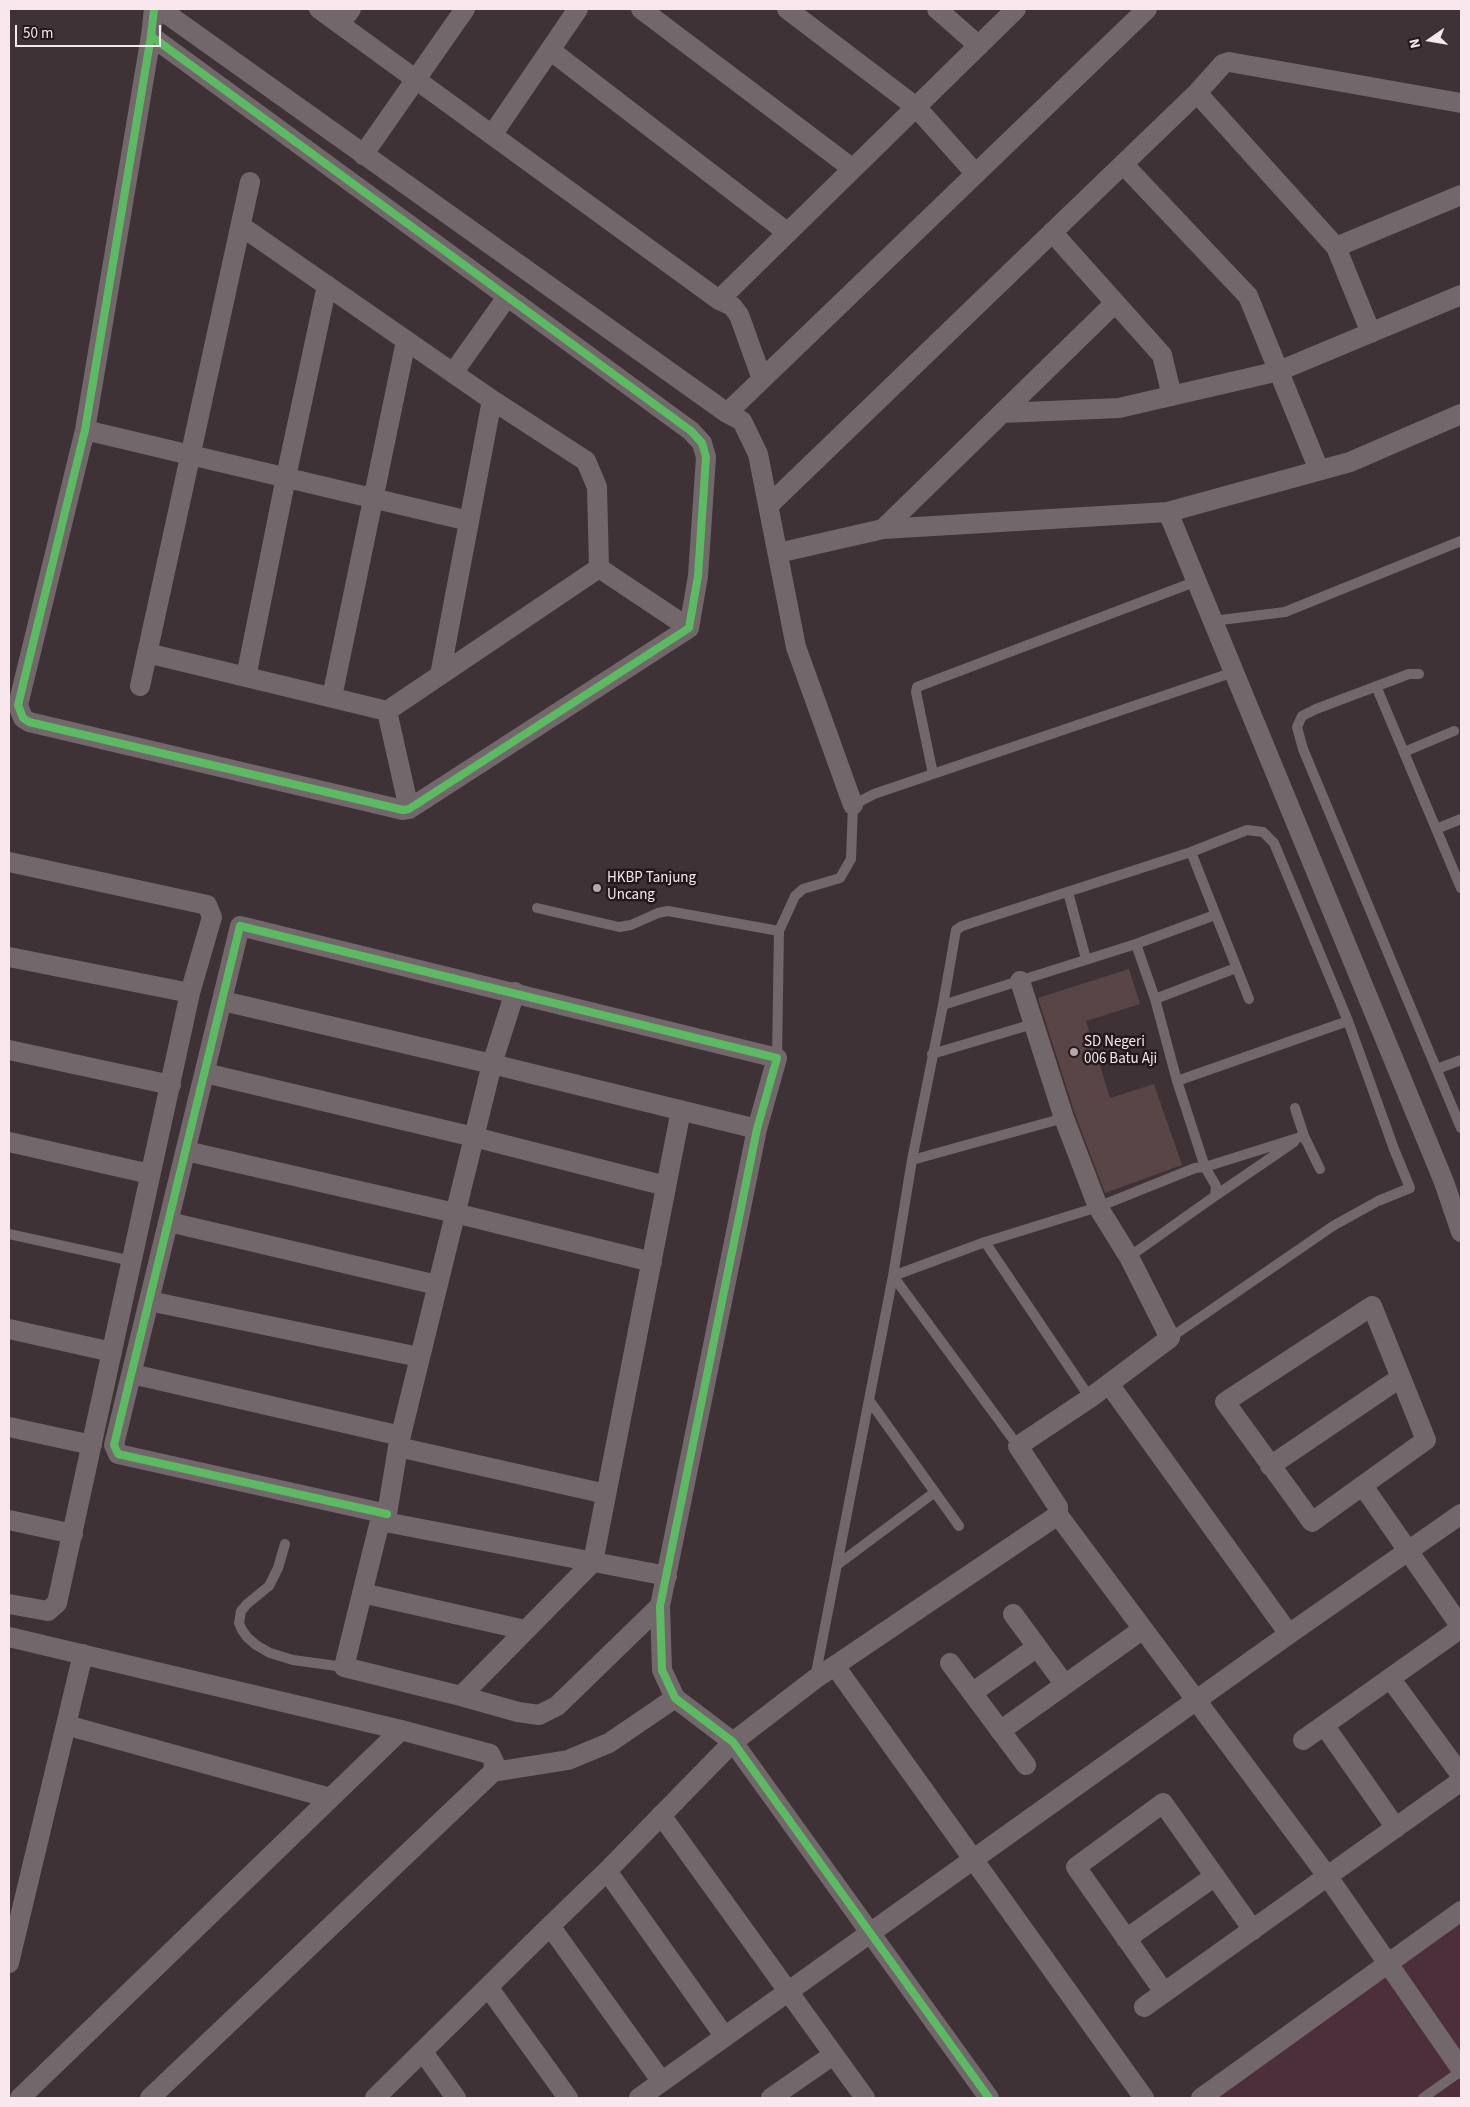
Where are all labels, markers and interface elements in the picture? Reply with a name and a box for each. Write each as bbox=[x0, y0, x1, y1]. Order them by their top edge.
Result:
scale bar bbox=[18, 15, 164, 47]
north arrow bbox=[1405, 15, 1455, 65]
text: 50 m bbox=[23, 23, 53, 44]
text: N bbox=[1405, 37, 1426, 50]
place label: HKBP Tanjung Uncang bbox=[607, 870, 696, 905]
marker: HKBP Tanjung Uncang bbox=[591, 882, 603, 894]
place label: SD Negeri 006 Batu Aji bbox=[1084, 1034, 1157, 1069]
marker: SD Negeri 006 Batu Aji bbox=[1068, 1046, 1080, 1058]

